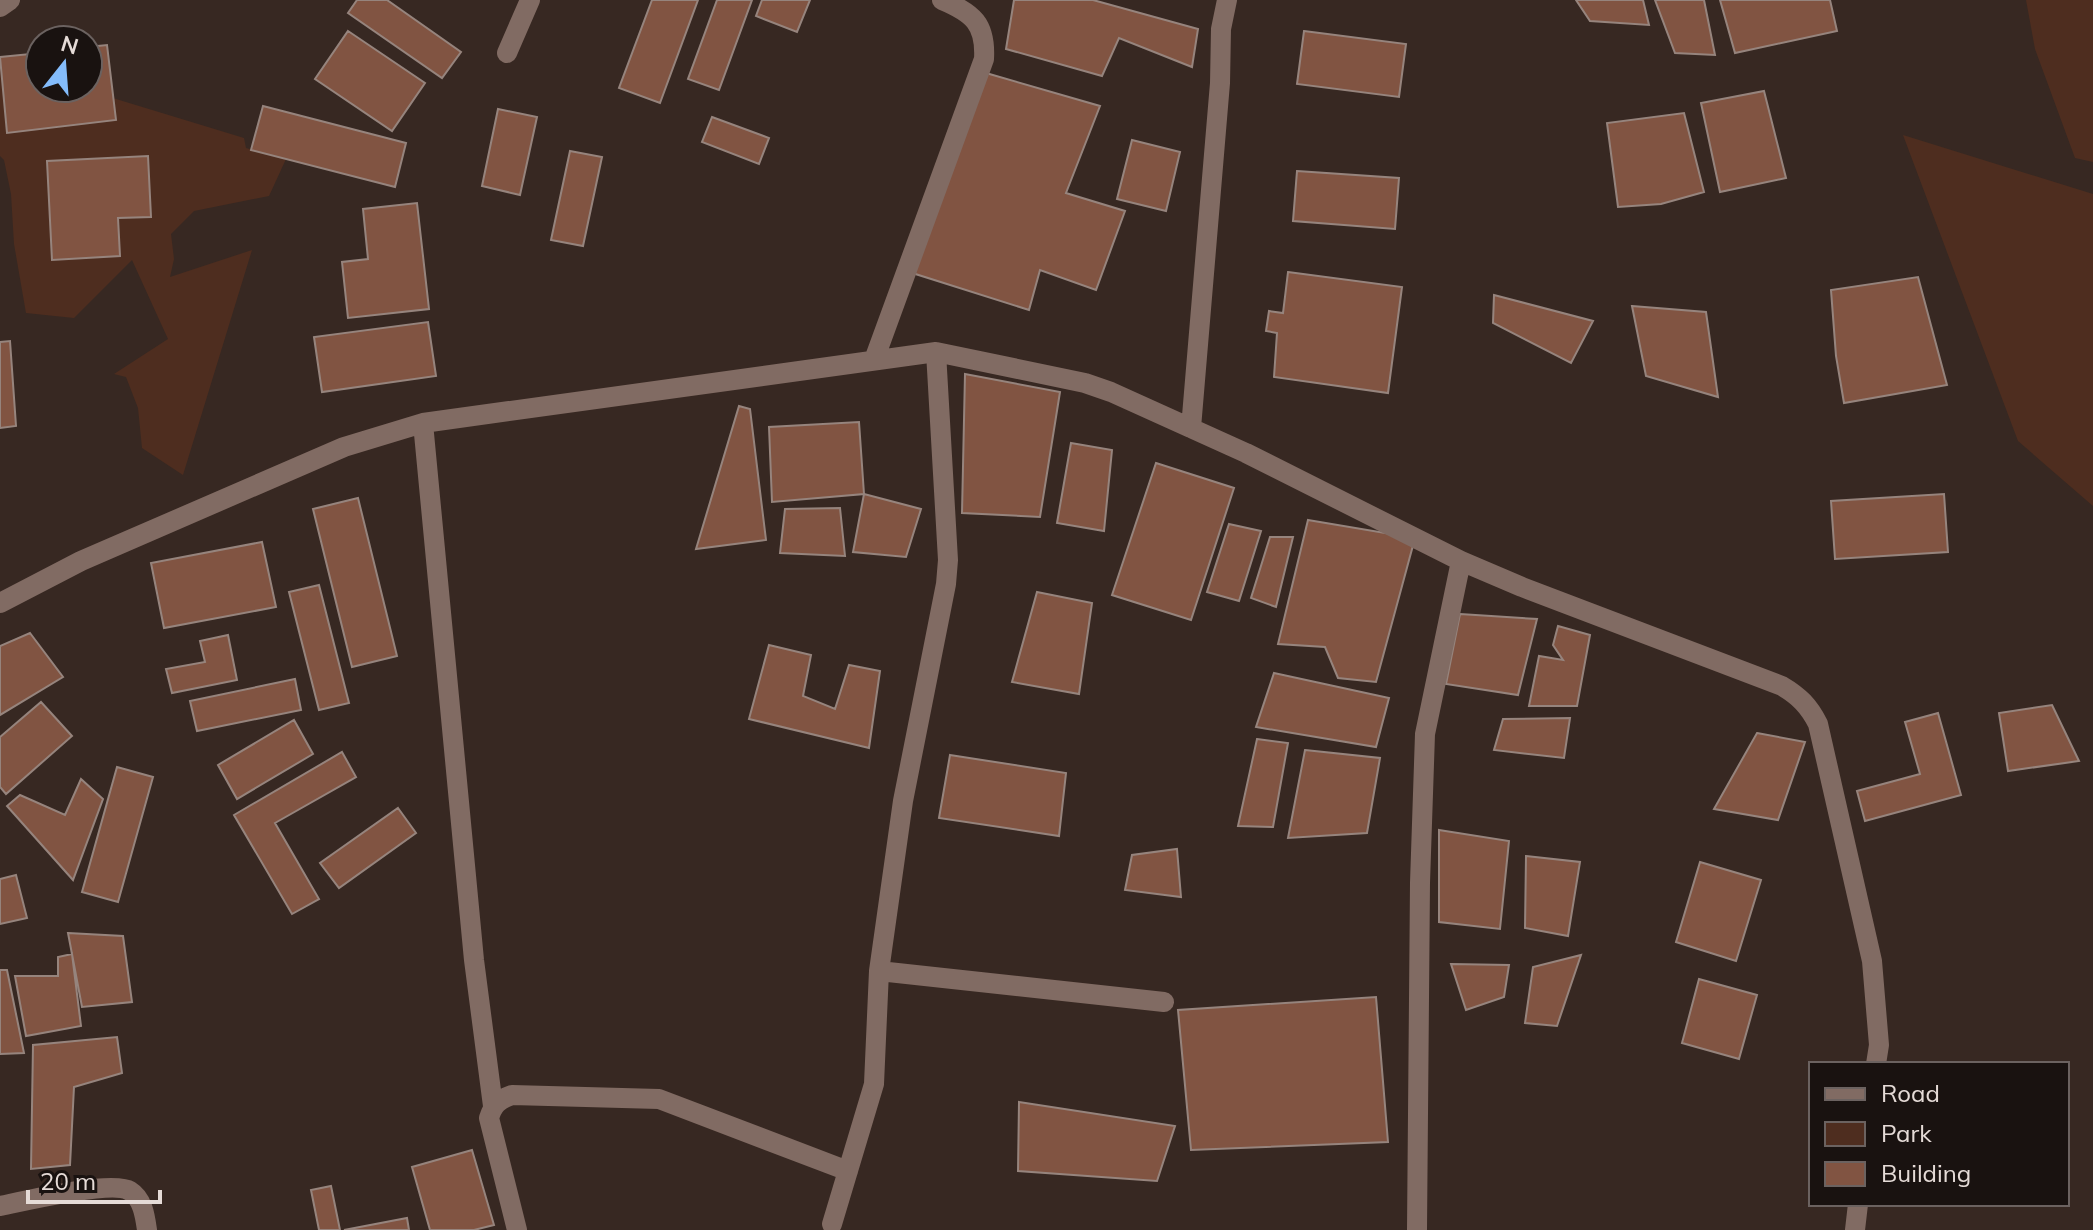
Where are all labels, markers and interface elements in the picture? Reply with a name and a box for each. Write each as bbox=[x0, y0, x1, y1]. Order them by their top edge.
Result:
north arrow bbox=[24, 24, 104, 104]
text: N bbox=[58, 29, 82, 61]
legend bbox=[1809, 1062, 2069, 1206]
text: Road bbox=[1881, 1078, 1940, 1108]
text: Park bbox=[1881, 1118, 1932, 1148]
scale bar bbox=[28, 1154, 160, 1204]
text: Building bbox=[1881, 1158, 1971, 1188]
text: 20 m bbox=[40, 1166, 96, 1196]

